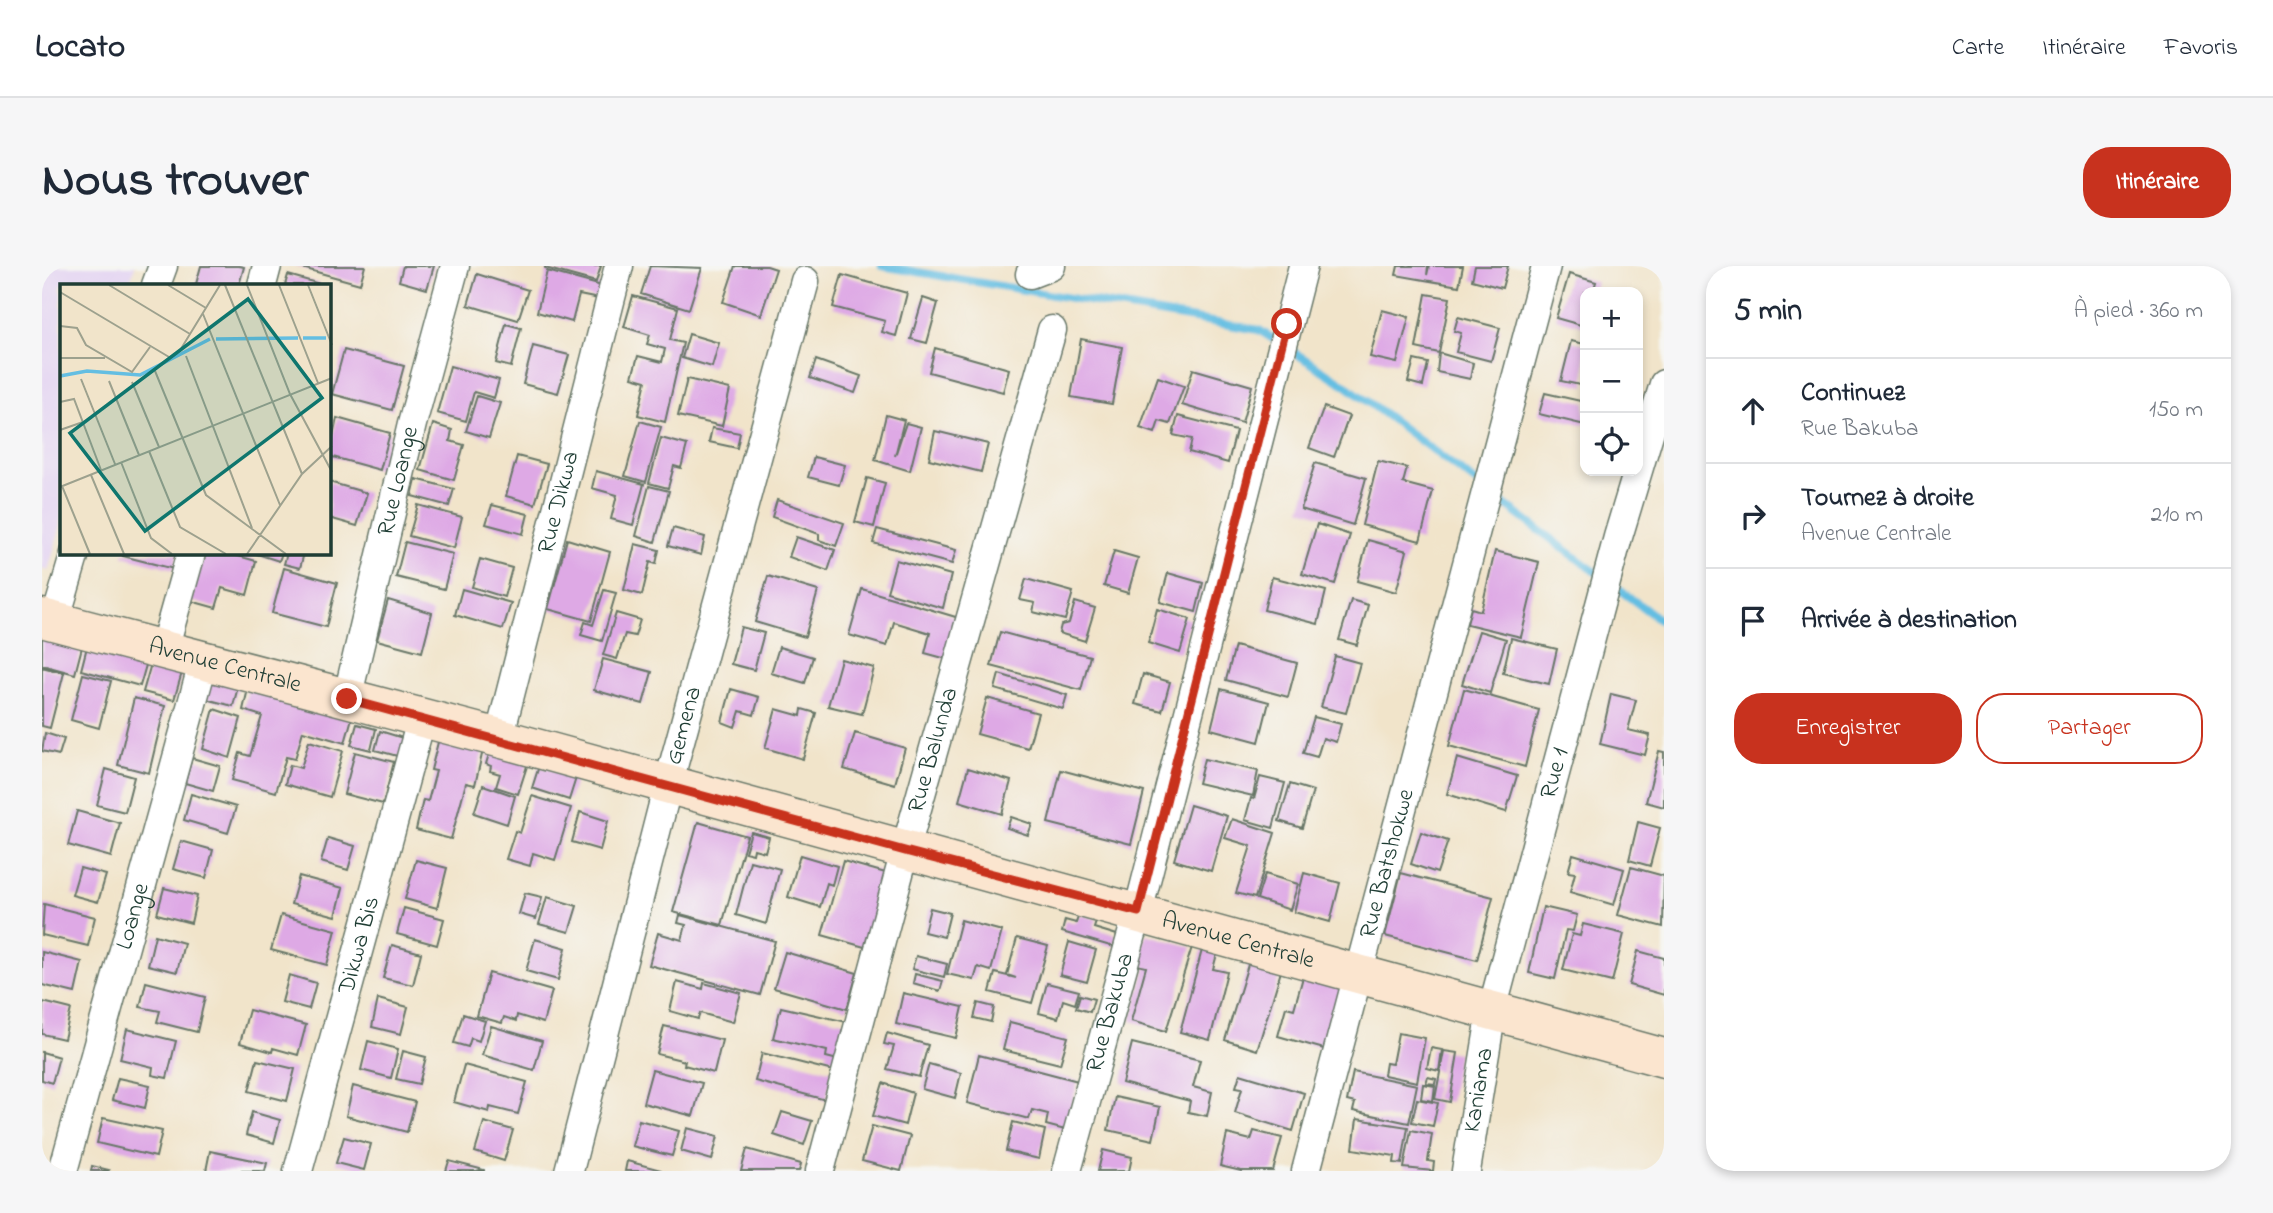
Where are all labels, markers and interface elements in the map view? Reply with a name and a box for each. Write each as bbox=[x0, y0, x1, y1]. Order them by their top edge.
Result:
text: Locato bbox=[35, 24, 125, 72]
text: Carte bbox=[1952, 31, 2004, 66]
text: Itinéraire bbox=[2042, 31, 2126, 66]
text: Favoris bbox=[2164, 31, 2238, 66]
text: Nous trouver bbox=[42, 146, 308, 218]
button: Itinéraire bbox=[2083, 147, 2231, 218]
inset map bbox=[60, 284, 331, 555]
map controls bbox=[1580, 287, 1643, 476]
button: + bbox=[1580, 287, 1643, 350]
text: 5 min bbox=[1734, 290, 1802, 334]
text: À pied · 360 m bbox=[2074, 295, 2203, 328]
route start bbox=[1271, 308, 1302, 339]
button: − bbox=[1580, 350, 1643, 413]
text: Continuez bbox=[1801, 375, 1905, 413]
icon: ahead bbox=[1734, 392, 1772, 430]
text: 150 m bbox=[2149, 394, 2203, 427]
button: locate bbox=[1580, 413, 1643, 476]
text: Rue Bakuba bbox=[1801, 413, 1918, 446]
street label: Rue Loange bbox=[369, 423, 428, 539]
street label: Rue Dikwa bbox=[529, 447, 589, 558]
text: Tournez à droite bbox=[1801, 480, 1974, 518]
icon: right bbox=[1734, 497, 1772, 535]
text: 210 m bbox=[2151, 499, 2203, 532]
text: Avenue Centrale bbox=[1801, 518, 1951, 551]
icon: arrive bbox=[1734, 602, 1772, 640]
text: Arrivée à destination bbox=[1801, 602, 2017, 640]
street label: Avenue Centrale bbox=[144, 629, 305, 703]
street label: Gemena bbox=[657, 682, 712, 769]
route end bbox=[331, 683, 362, 714]
street label: Rue Balunda bbox=[899, 683, 968, 817]
button: Enregistrer bbox=[1734, 693, 1962, 764]
button: Partager bbox=[1976, 693, 2203, 764]
street label: Rue 1 bbox=[1532, 744, 1579, 803]
street label: Rue Batshokwe bbox=[1351, 785, 1424, 942]
street label: Loange bbox=[107, 879, 159, 954]
street label: Dikwa Bis bbox=[329, 892, 390, 999]
street label: Avenue Centrale bbox=[1158, 903, 1319, 979]
street label: Rue Bakuba bbox=[1077, 949, 1143, 1077]
street label: Kaniama bbox=[1455, 1045, 1503, 1135]

